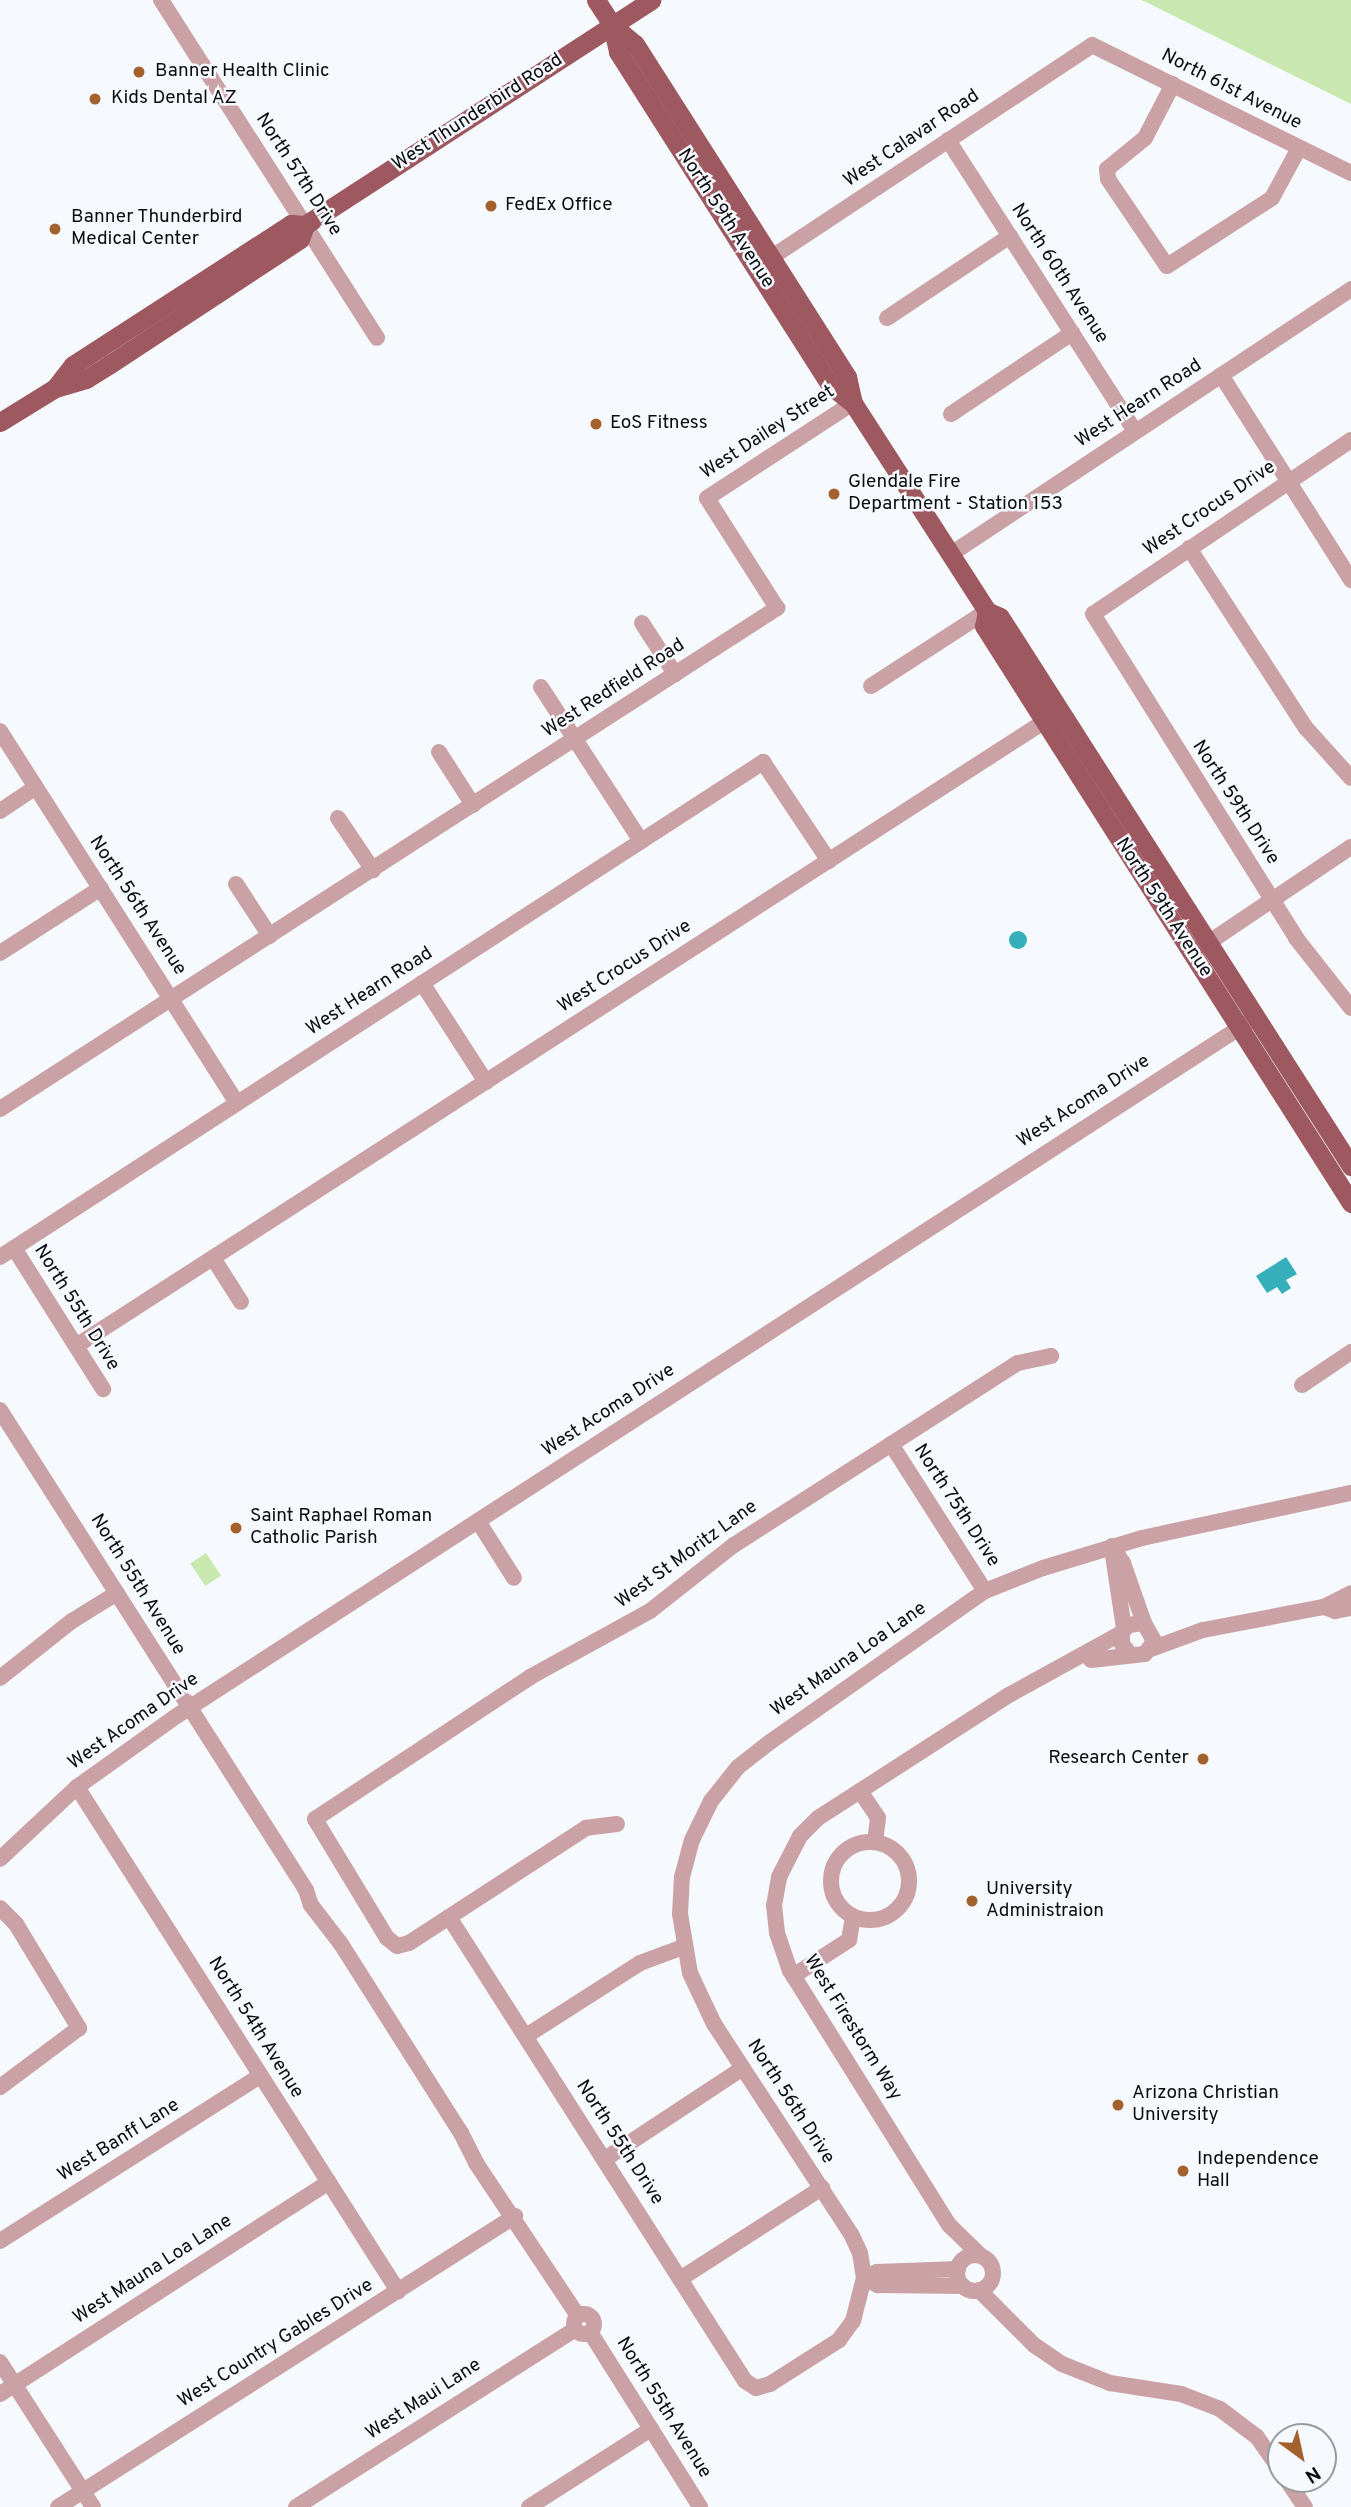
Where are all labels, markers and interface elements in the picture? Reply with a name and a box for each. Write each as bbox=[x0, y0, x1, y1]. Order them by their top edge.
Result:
street label: North 61st Avenue bbox=[1157, 45, 1305, 135]
street label: West Thunderbird Road bbox=[388, 49, 568, 177]
place label: Banner Health Clinic bbox=[155, 61, 330, 83]
marker: Banner Health Clinic bbox=[129, 62, 149, 82]
street label: West Calavar Road bbox=[840, 85, 984, 193]
place label: Kids Dental AZ bbox=[111, 88, 238, 110]
marker: Kids Dental AZ bbox=[85, 89, 105, 109]
street label: North 57th Drive bbox=[250, 109, 346, 241]
street label: North 59th Avenue bbox=[671, 145, 779, 293]
place label: FedEx Office bbox=[505, 195, 612, 217]
marker: FedEx Office bbox=[483, 198, 499, 214]
street label: North 60th Avenue bbox=[1005, 200, 1113, 348]
place label: Banner Thunderbird Medical Center bbox=[71, 207, 243, 251]
marker: Banner Thunderbird Medical Center bbox=[45, 219, 65, 239]
street label: West Hearn Road bbox=[1072, 355, 1206, 453]
street label: West Dailey Street bbox=[697, 381, 839, 485]
place label: EoS Fitness bbox=[610, 413, 708, 435]
marker: EoS Fitness bbox=[588, 416, 604, 432]
street label: West Crocus Drive bbox=[1140, 456, 1280, 562]
place label: Glendale Fire Department - Station 153 bbox=[848, 472, 1063, 516]
marker: Glendale Fire Department - Station 153 bbox=[826, 486, 842, 502]
street label: West Redfield Road bbox=[539, 635, 689, 743]
street label: North 59th Drive bbox=[1186, 737, 1284, 869]
street label: North 56th Avenue bbox=[83, 832, 191, 980]
street label: North 59th Avenue bbox=[1109, 834, 1217, 982]
street label: West Crocus Drive bbox=[554, 915, 696, 1019]
street label: West Hearn Road bbox=[303, 943, 437, 1041]
street label: West Acoma Drive bbox=[1013, 1050, 1155, 1154]
street label: North 55th Drive bbox=[28, 1241, 124, 1375]
street label: West Acoma Drive bbox=[538, 1359, 680, 1463]
street label: North 75th Drive bbox=[908, 1440, 1004, 1572]
street label: West St Moritz Lane bbox=[612, 1496, 762, 1614]
place label: Saint Raphael Roman Catholic Parish bbox=[250, 1506, 432, 1550]
street label: North 55th Avenue bbox=[84, 1510, 190, 1660]
marker: Saint Raphael Roman Catholic Parish bbox=[228, 1520, 244, 1536]
street label: West Mauna Loa Lane bbox=[767, 1598, 931, 1722]
street label: West Acoma Drive bbox=[64, 1668, 204, 1776]
place label: Research Center bbox=[1048, 1748, 1189, 1770]
marker: Research Center bbox=[1195, 1751, 1211, 1767]
place label: University Administraion bbox=[986, 1879, 1104, 1923]
marker: University Administraion bbox=[964, 1893, 980, 1909]
street label: West Firestorm Way bbox=[798, 1951, 906, 2105]
street label: North 54th Avenue bbox=[202, 1953, 308, 2103]
street label: North 56th Drive bbox=[741, 2036, 839, 2168]
street label: North 55th Drive bbox=[570, 2076, 668, 2210]
place label: Arizona Christian University bbox=[1132, 2083, 1279, 2127]
street label: West Banff Lane bbox=[54, 2095, 184, 2187]
marker: Arizona Christian University bbox=[1110, 2097, 1126, 2113]
place label: Independence Hall bbox=[1197, 2149, 1319, 2193]
marker: Independence Hall bbox=[1175, 2163, 1191, 2179]
street label: West Mauna Loa Lane bbox=[69, 2210, 237, 2330]
street label: West Country Gables Drive bbox=[174, 2274, 378, 2414]
street label: North 55th Avenue bbox=[610, 2333, 716, 2483]
street label: West Maui Lane bbox=[362, 2354, 486, 2446]
north arrow bbox=[1267, 2423, 1337, 2493]
text: N bbox=[1300, 2460, 1325, 2488]

